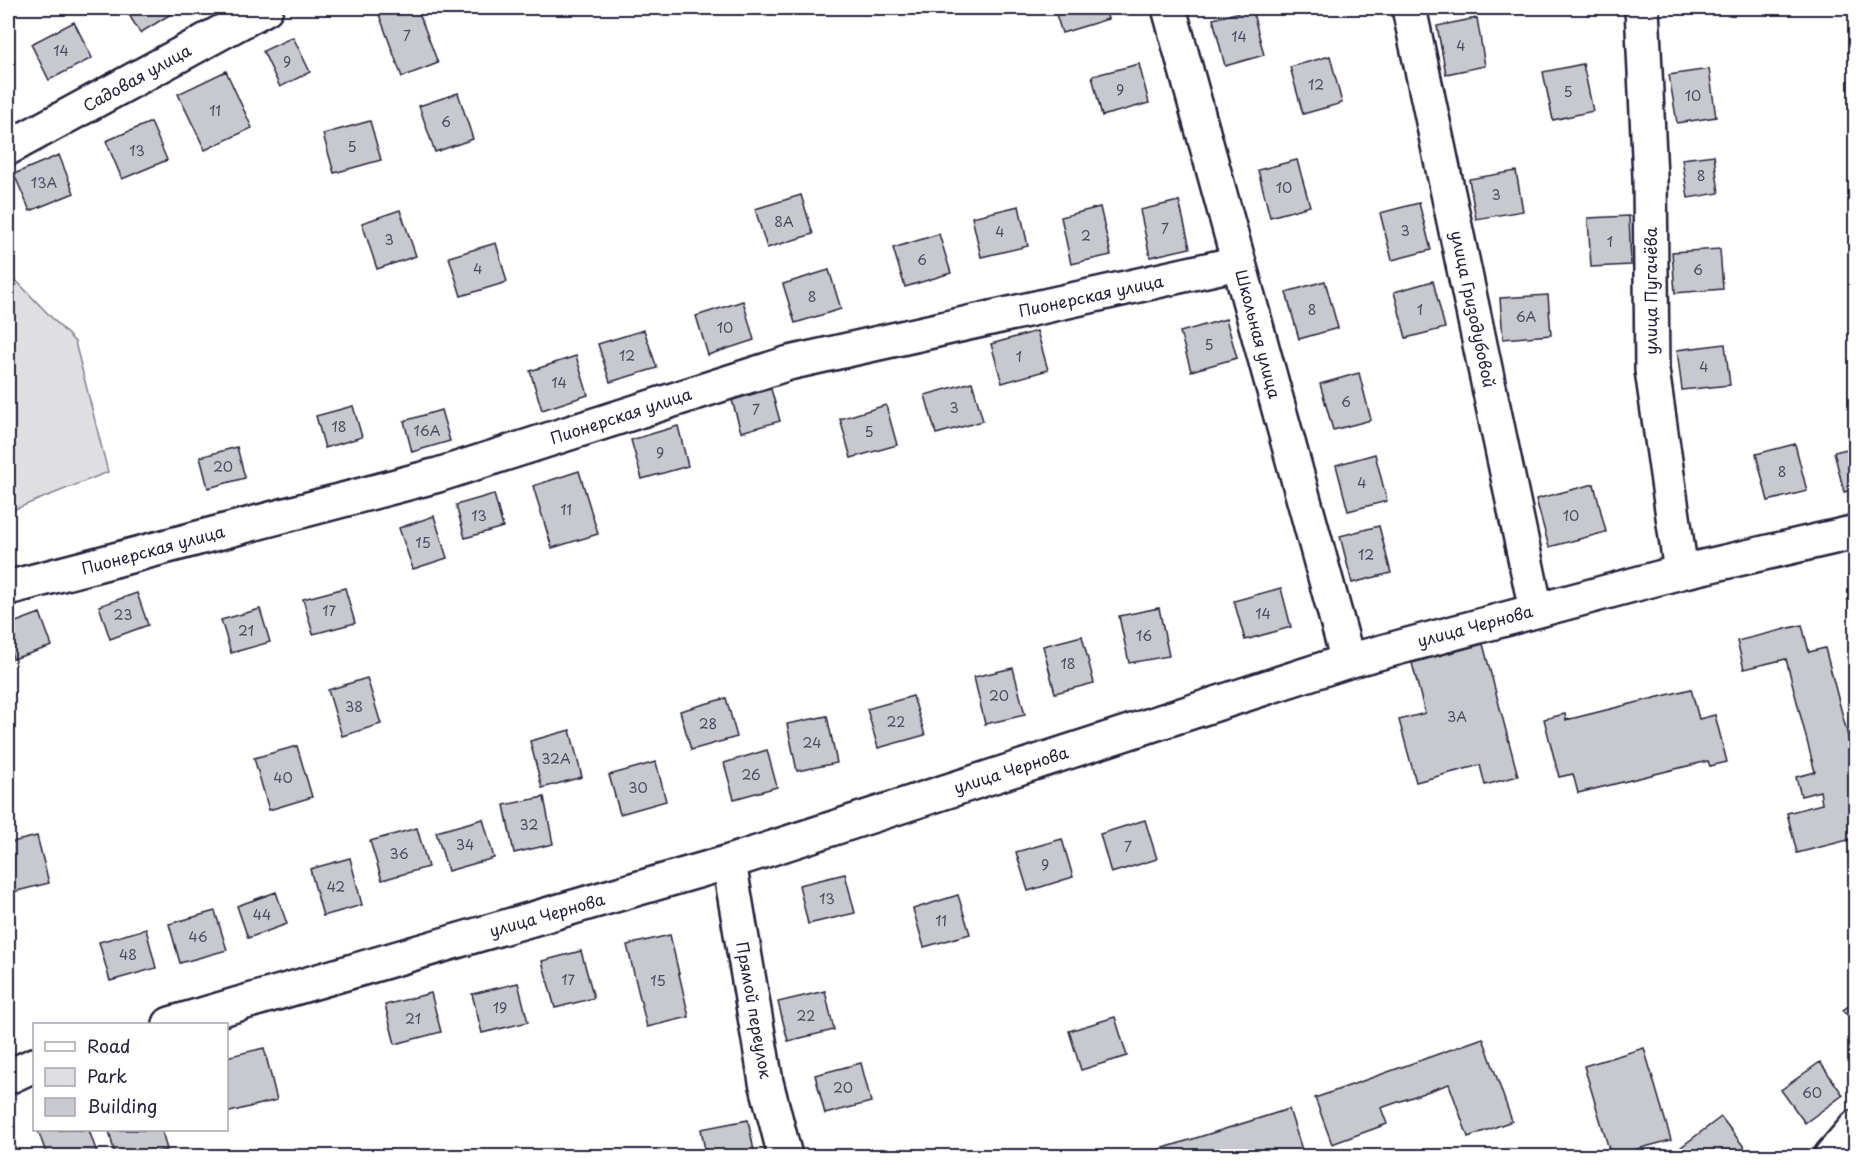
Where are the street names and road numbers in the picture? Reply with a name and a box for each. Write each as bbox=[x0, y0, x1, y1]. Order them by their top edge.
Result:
street label: Садовая улица bbox=[78, 37, 195, 117]
street label: улица Пугачёва bbox=[1638, 227, 1662, 355]
street label: улица Гризодубовой bbox=[1446, 228, 1502, 390]
street label: Школьная улица bbox=[1230, 266, 1288, 401]
street label: Пионерская улица bbox=[1016, 268, 1165, 322]
street label: Пионерская улица bbox=[547, 381, 694, 449]
street label: Пионерская улица bbox=[79, 518, 227, 580]
street label: улица Чернова bbox=[1414, 598, 1535, 652]
street label: улица Чернова bbox=[950, 739, 1071, 799]
street label: улица Чернова bbox=[486, 886, 607, 942]
street label: Прямой переулок bbox=[731, 940, 779, 1081]

